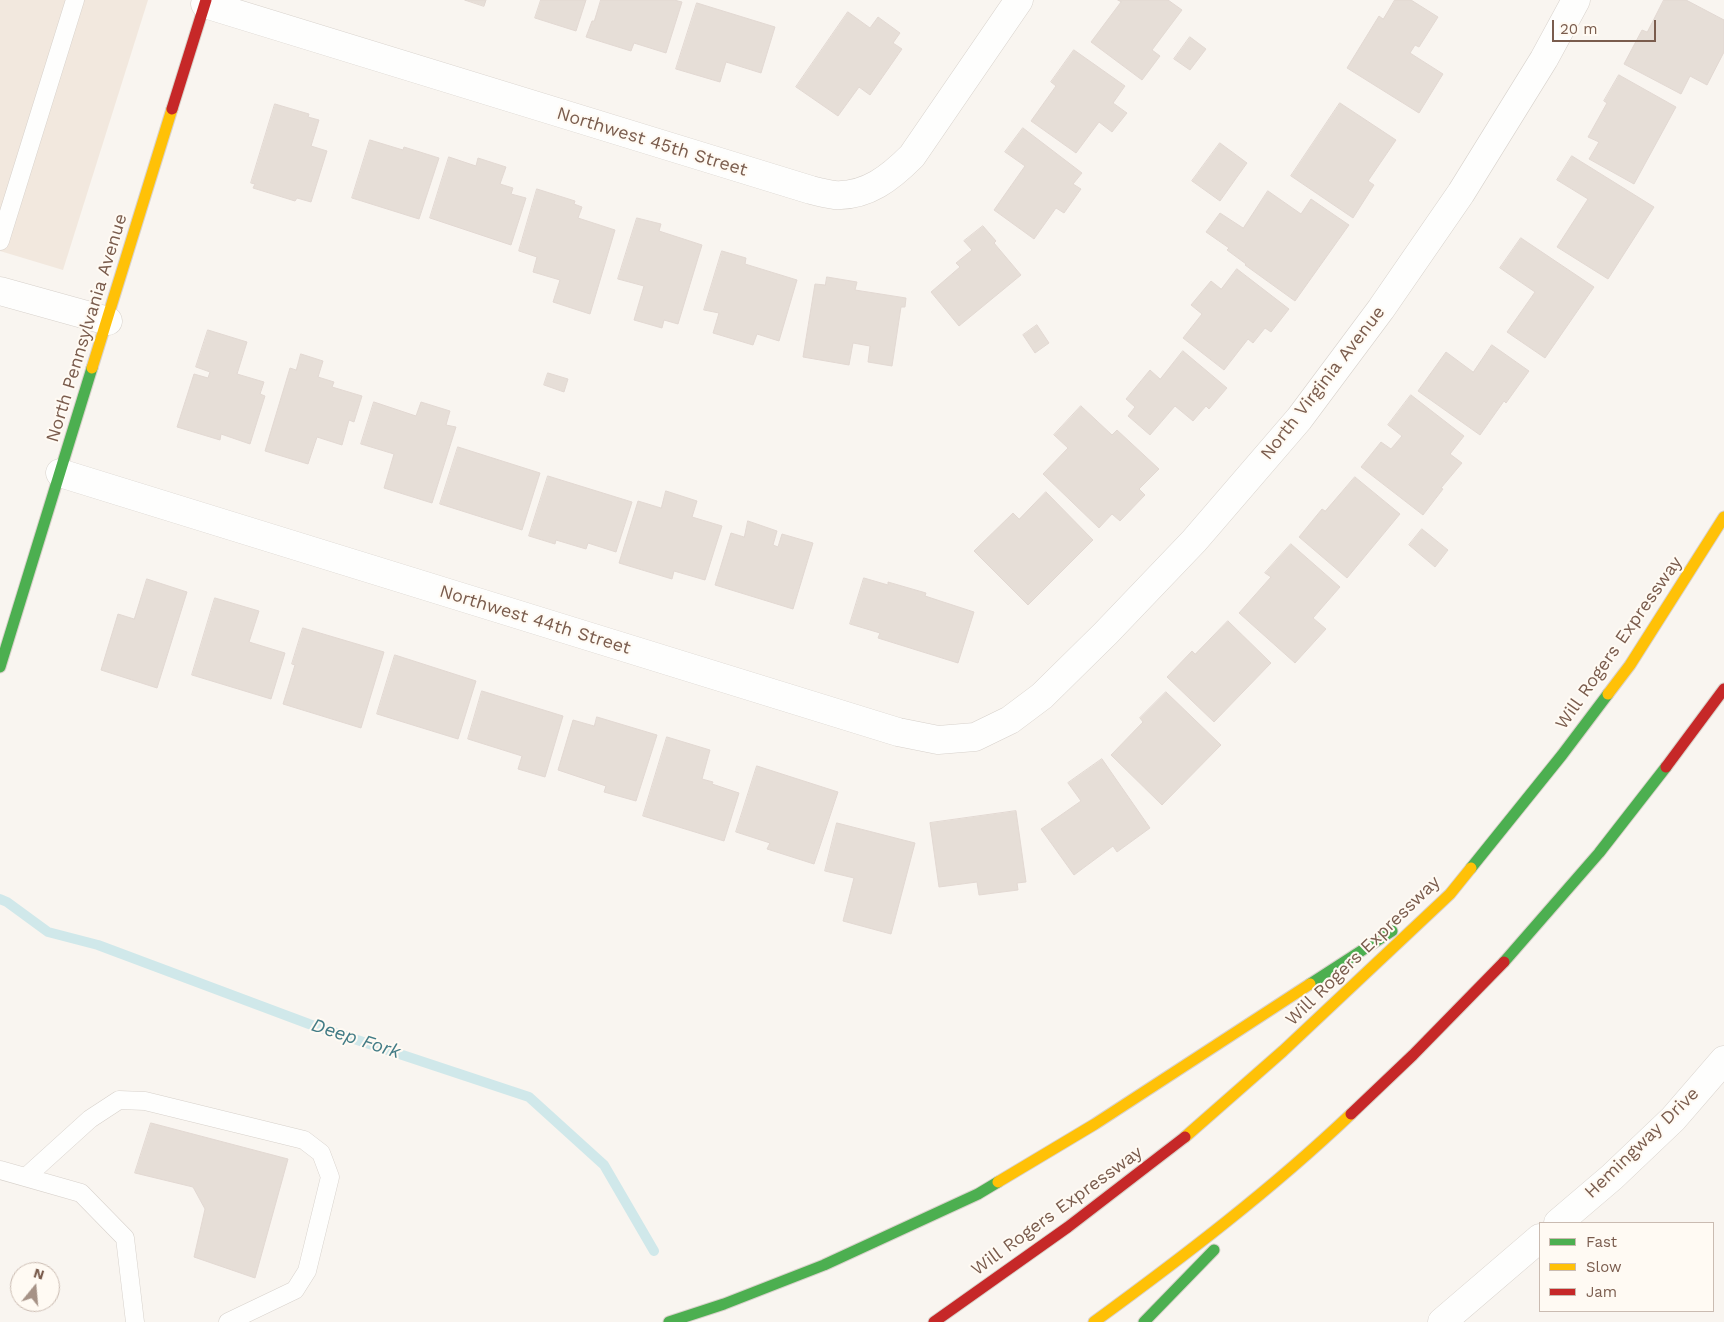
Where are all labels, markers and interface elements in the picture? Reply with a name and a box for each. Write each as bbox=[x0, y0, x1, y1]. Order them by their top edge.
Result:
scale bar bbox=[1554, 10, 1658, 42]
text: 20 m bbox=[1560, 20, 1598, 38]
street label: Northwest 45th Street bbox=[554, 103, 750, 181]
street label: North Pennsylvania Avenue bbox=[42, 211, 132, 445]
street label: North Virginia Avenue bbox=[1256, 302, 1390, 464]
street label: Will Rogers Expressway bbox=[1551, 552, 1687, 734]
street label: Northwest 44th Street bbox=[437, 581, 633, 659]
street label: Will Rogers Expressway bbox=[1281, 872, 1445, 1030]
water label: Deep Fork bbox=[309, 1014, 403, 1064]
street label: Hemingway Drive bbox=[1580, 1083, 1704, 1203]
street label: Will Rogers Expressway bbox=[967, 1142, 1147, 1280]
legend bbox=[1539, 1222, 1714, 1312]
text: Fast bbox=[1586, 1233, 1617, 1251]
text: Slow bbox=[1586, 1258, 1622, 1276]
north arrow bbox=[10, 1262, 60, 1312]
text: N bbox=[32, 1264, 46, 1283]
text: Jam bbox=[1586, 1283, 1617, 1301]

